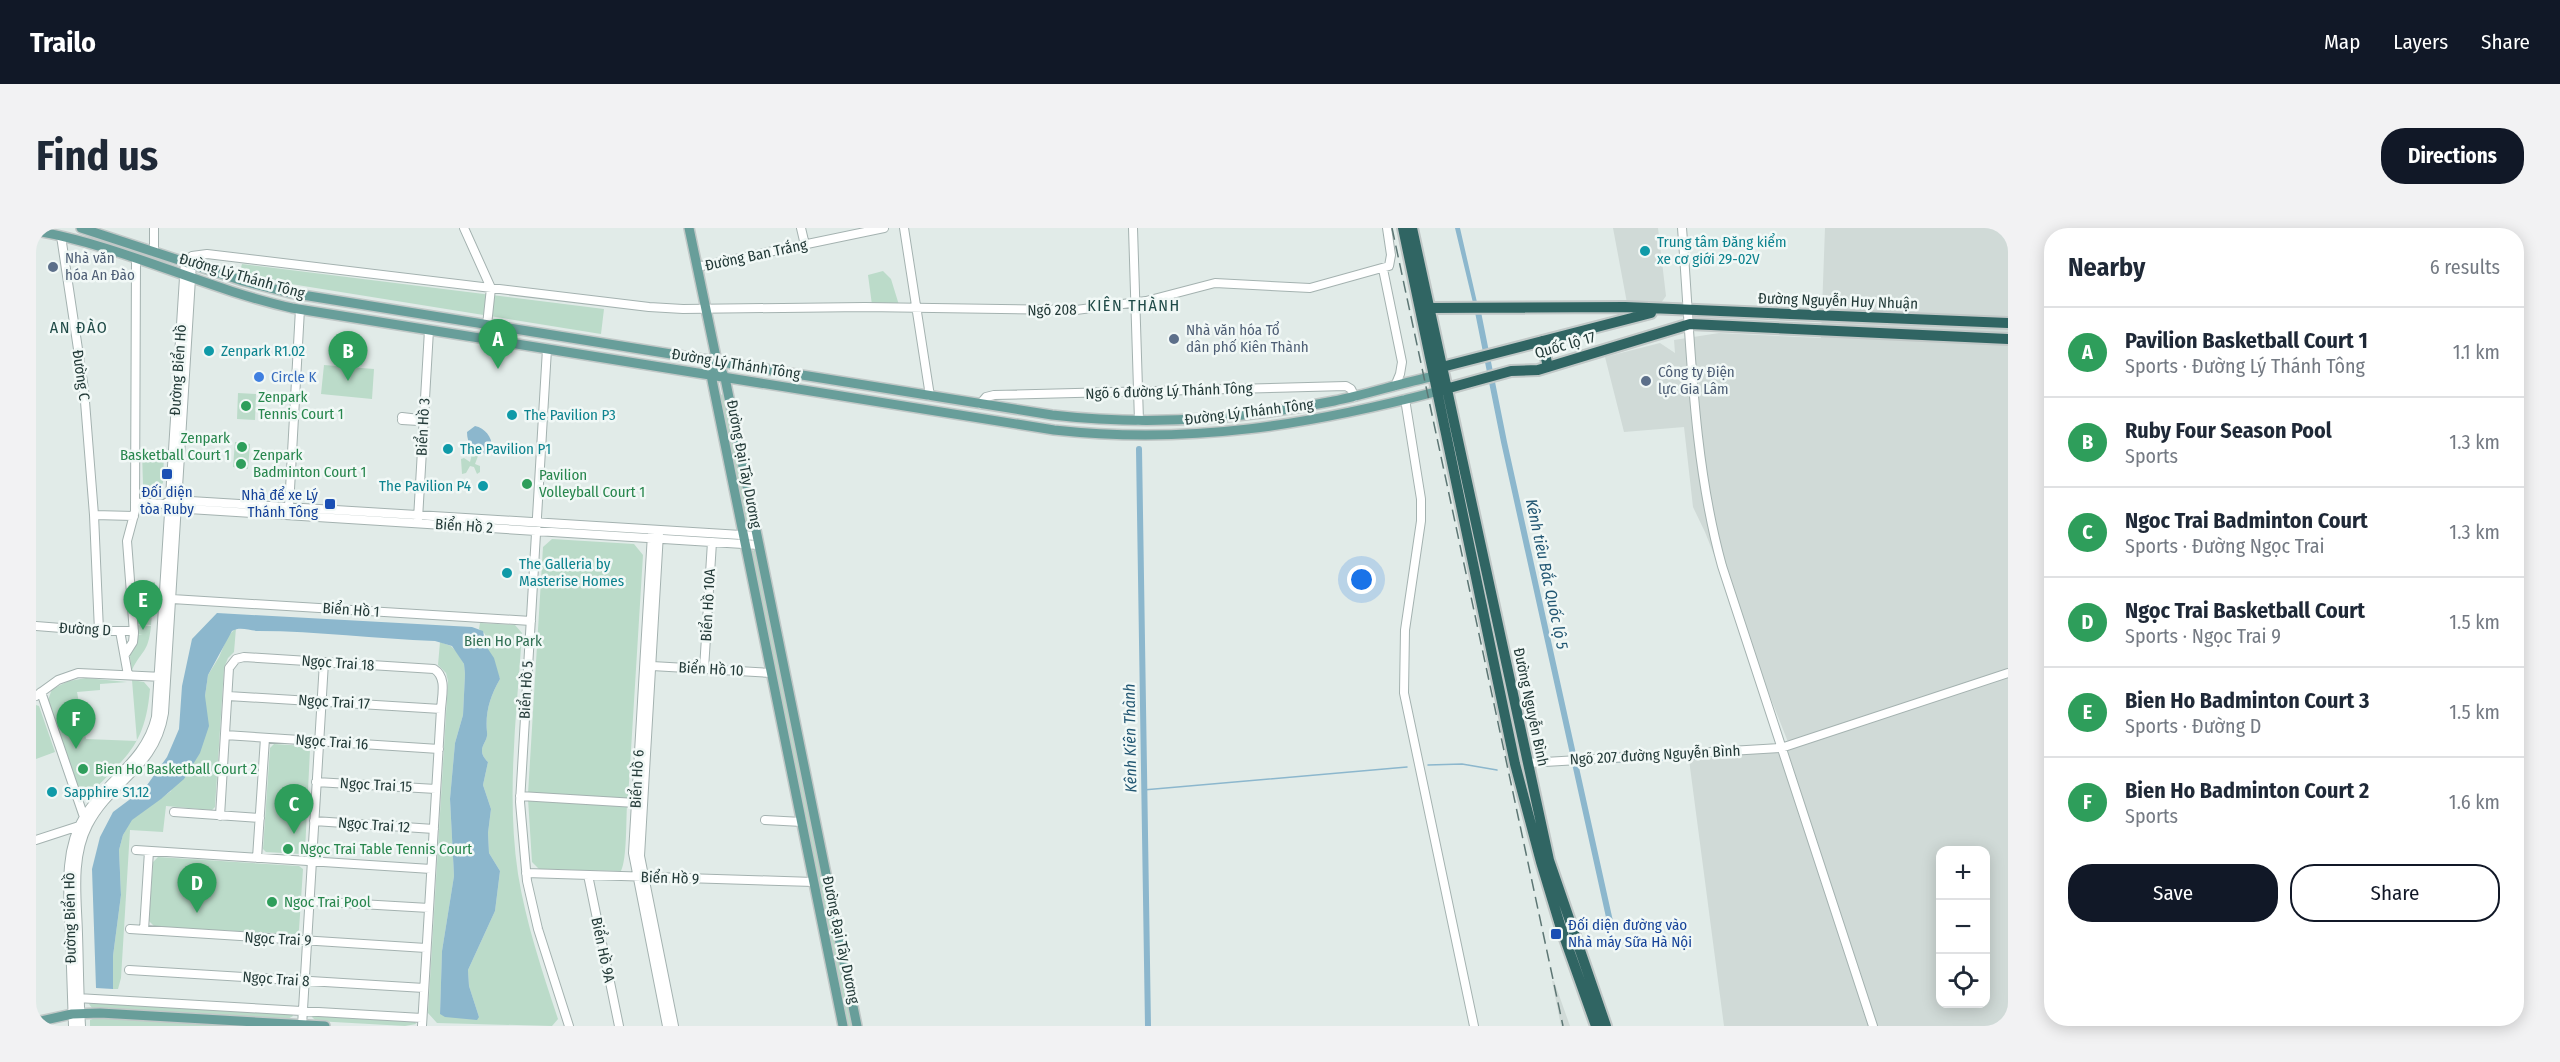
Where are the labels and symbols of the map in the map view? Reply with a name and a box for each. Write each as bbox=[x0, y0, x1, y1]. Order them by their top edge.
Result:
place label: Trung tâm Đăng kiểm xe cơ giới 29-02V bbox=[1657, 233, 1787, 268]
street label: Đường Ban Trắng bbox=[703, 235, 809, 275]
marker: Trung tâm Đăng kiểm xe cơ giới 29-02V bbox=[1638, 244, 1652, 258]
place label: Nhà văn hóa An Đào bbox=[65, 249, 135, 284]
street label: Đường Lý Thánh Tông bbox=[177, 249, 307, 303]
marker: Nhà văn hóa An Đào bbox=[46, 260, 60, 274]
street label: Đường Nguyễn Huy Nhuận bbox=[1758, 289, 1918, 313]
district label: KIÊN THÀNH bbox=[1087, 296, 1181, 315]
street label: Ngõ 208 bbox=[1027, 301, 1077, 319]
district label: AN ĐÀO bbox=[50, 318, 108, 337]
pin: A bbox=[478, 320, 518, 369]
place label: Nhà văn hóa Tổ dân phố Kiên Thành bbox=[1186, 321, 1309, 356]
street label: Đường Biển Hồ bbox=[166, 324, 190, 416]
street label: Quốc lộ 17 bbox=[1533, 328, 1597, 362]
pin: B bbox=[328, 332, 368, 381]
marker: Nhà văn hóa Tổ dân phố Kiên Thành bbox=[1167, 332, 1181, 346]
place label: Zenpark R1.02 bbox=[221, 342, 306, 360]
marker: Zenpark R1.02 bbox=[202, 344, 216, 358]
street label: Đường Lý Thánh Tông bbox=[670, 345, 802, 383]
street label: Đường C bbox=[69, 348, 94, 402]
place label: Công ty Điện lực Gia Lâm bbox=[1658, 363, 1735, 398]
place label: Circle K bbox=[271, 368, 316, 386]
marker: Circle K bbox=[252, 370, 266, 384]
marker: Công ty Điện lực Gia Lâm bbox=[1639, 374, 1653, 388]
street label: Ngõ 6 đường Lý Thánh Tông bbox=[1085, 379, 1253, 403]
place label: Zenpark Tennis Court 1 bbox=[258, 388, 344, 423]
street label: Đường Lý Thánh Tông bbox=[1183, 395, 1315, 429]
street label: Biển Hồ 3 bbox=[412, 397, 434, 456]
street label: Đường Đại Tây Dương bbox=[723, 398, 765, 530]
marker: Zenpark Tennis Court 1 bbox=[239, 399, 253, 413]
place label: The Pavilion P3 bbox=[524, 406, 616, 424]
marker: The Pavilion P3 bbox=[505, 408, 519, 422]
place label: Zenpark Basketball Court 1 bbox=[120, 429, 230, 464]
marker: Zenpark Basketball Court 1 bbox=[235, 440, 249, 454]
place label: The Pavilion P1 bbox=[460, 440, 551, 458]
marker: The Pavilion P1 bbox=[441, 442, 455, 456]
place label: Zenpark Badminton Court 1 bbox=[253, 446, 366, 481]
marker: Zenpark Badminton Court 1 bbox=[234, 457, 248, 471]
place label: Pavilion Volleyball Court 1 bbox=[539, 466, 645, 501]
marker: Đối diện tòa Ruby bbox=[160, 467, 174, 481]
place label: The Pavilion P4 bbox=[379, 477, 471, 495]
marker: Pavilion Volleyball Court 1 bbox=[520, 477, 534, 491]
marker: The Pavilion P4 bbox=[476, 479, 490, 493]
place label: Đối diện tòa Ruby bbox=[140, 483, 194, 518]
place label: Nhà để xe Lý Thánh Tông bbox=[241, 486, 318, 521]
marker: Nhà để xe Lý Thánh Tông bbox=[323, 497, 337, 511]
water label: Kênh tiêu Bắc Quốc lộ 5 bbox=[1522, 497, 1574, 652]
street label: Biển Hồ 2 bbox=[434, 515, 494, 537]
place label: The Galleria by Masterise Homes bbox=[519, 555, 624, 590]
your location bbox=[1347, 565, 1376, 594]
marker: The Galleria by Masterise Homes bbox=[500, 566, 514, 580]
street label: Biển Hồ 10A bbox=[697, 568, 719, 642]
pin: E bbox=[124, 580, 162, 630]
street label: Biển Hồ 1 bbox=[322, 599, 380, 621]
street label: Đường D bbox=[58, 619, 112, 639]
park label: Bien Ho Park bbox=[464, 632, 542, 650]
street label: Đường Nguyễn Bình bbox=[1510, 646, 1552, 768]
street label: Ngọc Trai 18 bbox=[301, 651, 375, 675]
street label: Biển Hồ 10 bbox=[678, 658, 744, 680]
street label: Biển Hồ 5 bbox=[515, 660, 537, 720]
water label: Kênh Kiên Thành bbox=[1120, 683, 1140, 793]
street label: Ngọc Trai 17 bbox=[298, 691, 370, 713]
pin: F bbox=[56, 700, 96, 749]
street label: Ngọc Trai 16 bbox=[295, 730, 369, 754]
street label: Ngõ 207 đường Nguyễn Bình bbox=[1569, 742, 1741, 768]
street label: Biển Hồ 6 bbox=[626, 749, 648, 809]
place label: Bien Ho Basketball Court 2 bbox=[95, 760, 258, 778]
marker: Bien Ho Basketball Court 2 bbox=[76, 762, 90, 776]
street label: Ngọc Trai 15 bbox=[339, 774, 413, 796]
place label: Sapphire S1.12 bbox=[64, 783, 150, 801]
pin: C bbox=[274, 784, 314, 834]
marker: Sapphire S1.12 bbox=[45, 785, 59, 799]
street label: Ngọc Trai 12 bbox=[337, 814, 411, 837]
place label: Ngọc Trai Table Tennis Court bbox=[300, 840, 472, 858]
marker: Ngọc Trai Table Tennis Court bbox=[281, 842, 295, 856]
pin: D bbox=[178, 864, 216, 913]
street label: Biển Hồ 9 bbox=[640, 868, 700, 888]
street label: Đường Biển Hồ bbox=[60, 872, 80, 964]
street label: Đường Đại Tây Dương bbox=[819, 874, 863, 1006]
place label: Ngoc Trai Pool bbox=[284, 893, 371, 911]
marker: Ngoc Trai Pool bbox=[265, 895, 279, 909]
street label: Biển Hồ 9A bbox=[587, 916, 619, 984]
place label: Đối diện đường vào Nhà máy Sữa Hà Nội bbox=[1568, 916, 1692, 951]
marker: Đối diện đường vào Nhà máy Sữa Hà Nội bbox=[1549, 927, 1563, 941]
street label: Ngọc Trai 9 bbox=[244, 928, 312, 950]
street label: Ngọc Trai 8 bbox=[242, 968, 310, 990]

